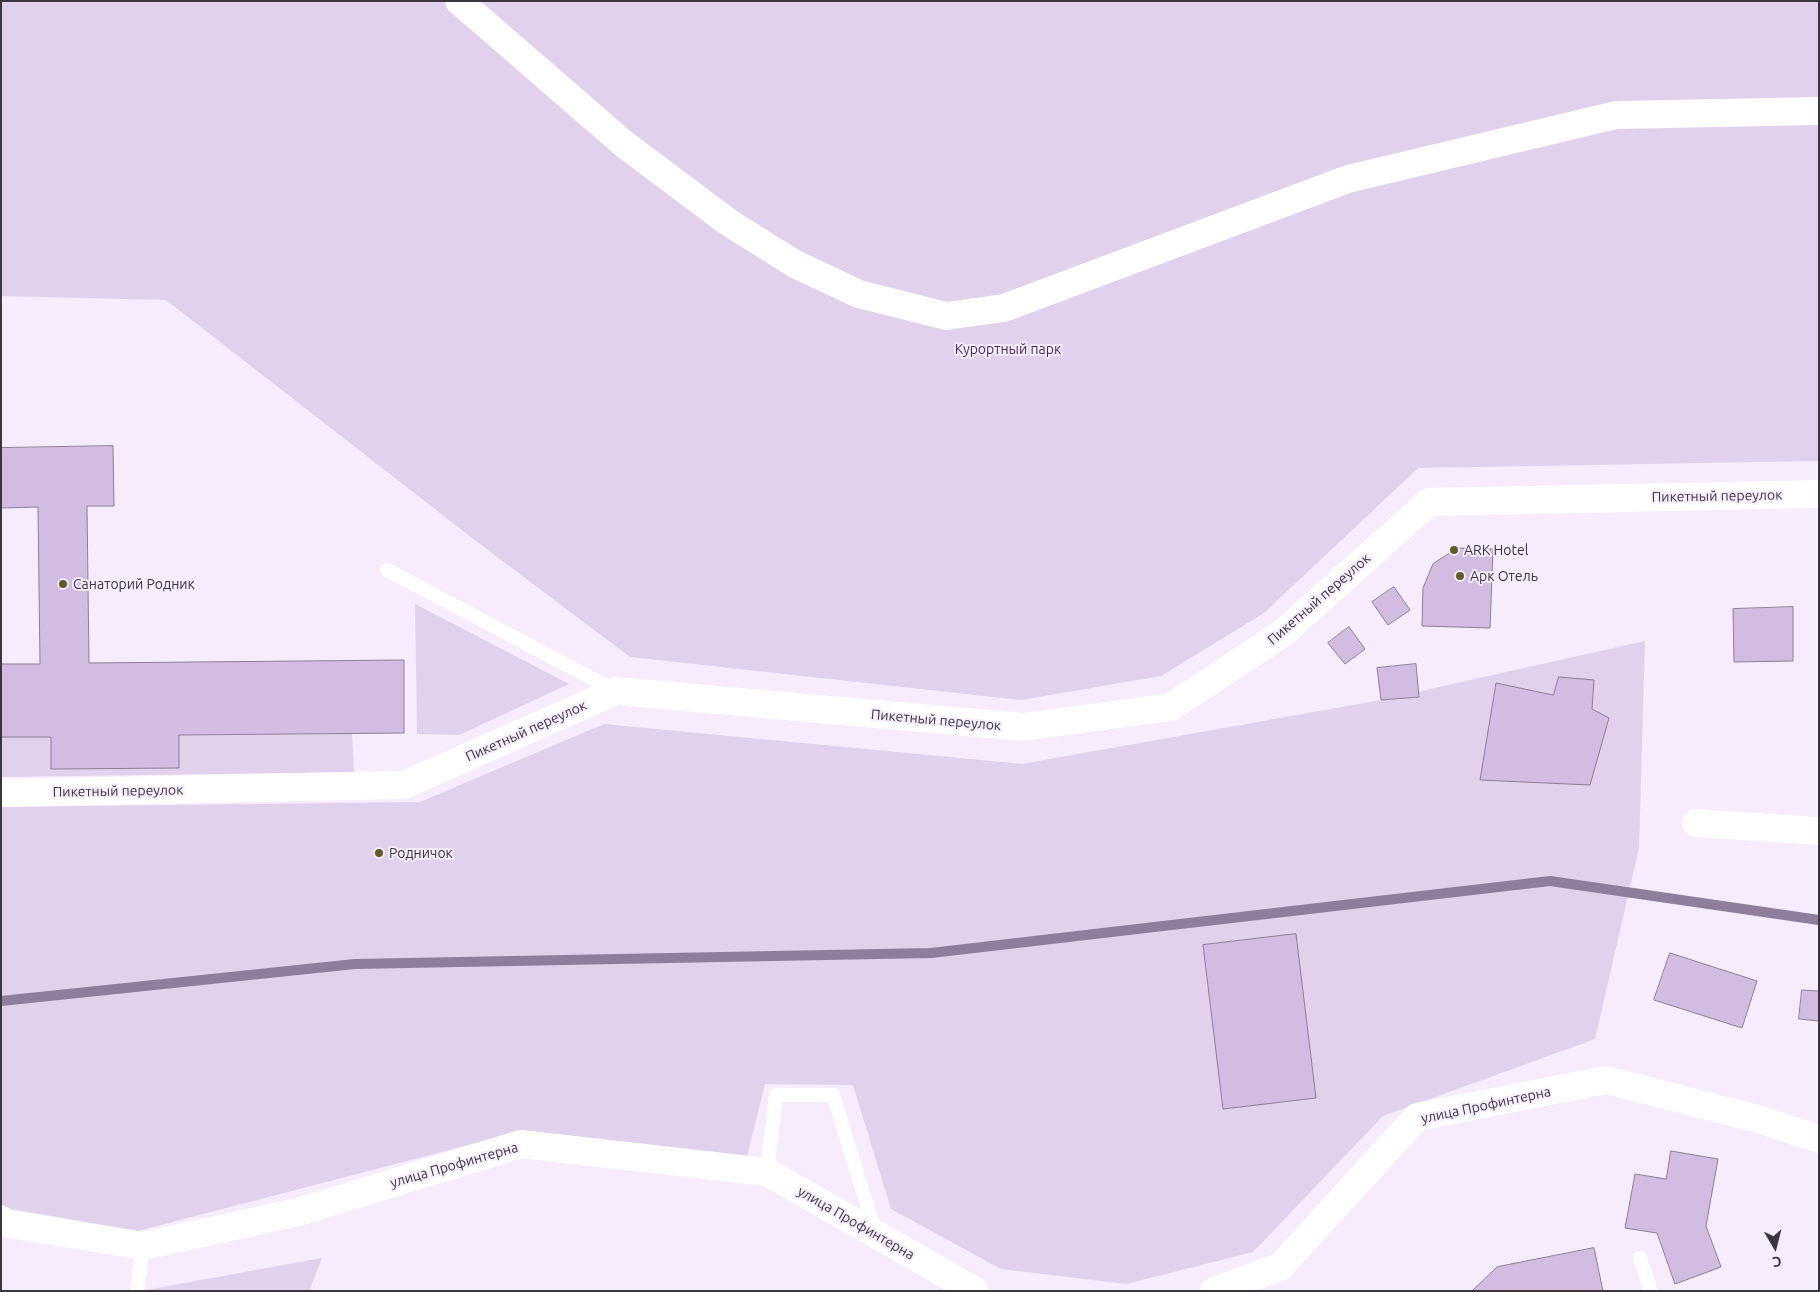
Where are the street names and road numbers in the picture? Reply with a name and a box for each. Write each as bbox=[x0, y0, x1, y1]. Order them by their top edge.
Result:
street label: Пикетный переулок bbox=[1651, 486, 1783, 506]
street label: Пикетный переулок bbox=[1264, 550, 1374, 648]
street label: Пикетный переулок bbox=[463, 697, 589, 765]
street label: Пикетный переулок bbox=[870, 706, 1002, 734]
street label: Пикетный переулок bbox=[52, 781, 184, 801]
street label: улица Профинтерна bbox=[1420, 1083, 1552, 1127]
street label: улица Профинтерна bbox=[388, 1139, 520, 1191]
street label: улица Профинтерна bbox=[795, 1183, 917, 1263]

